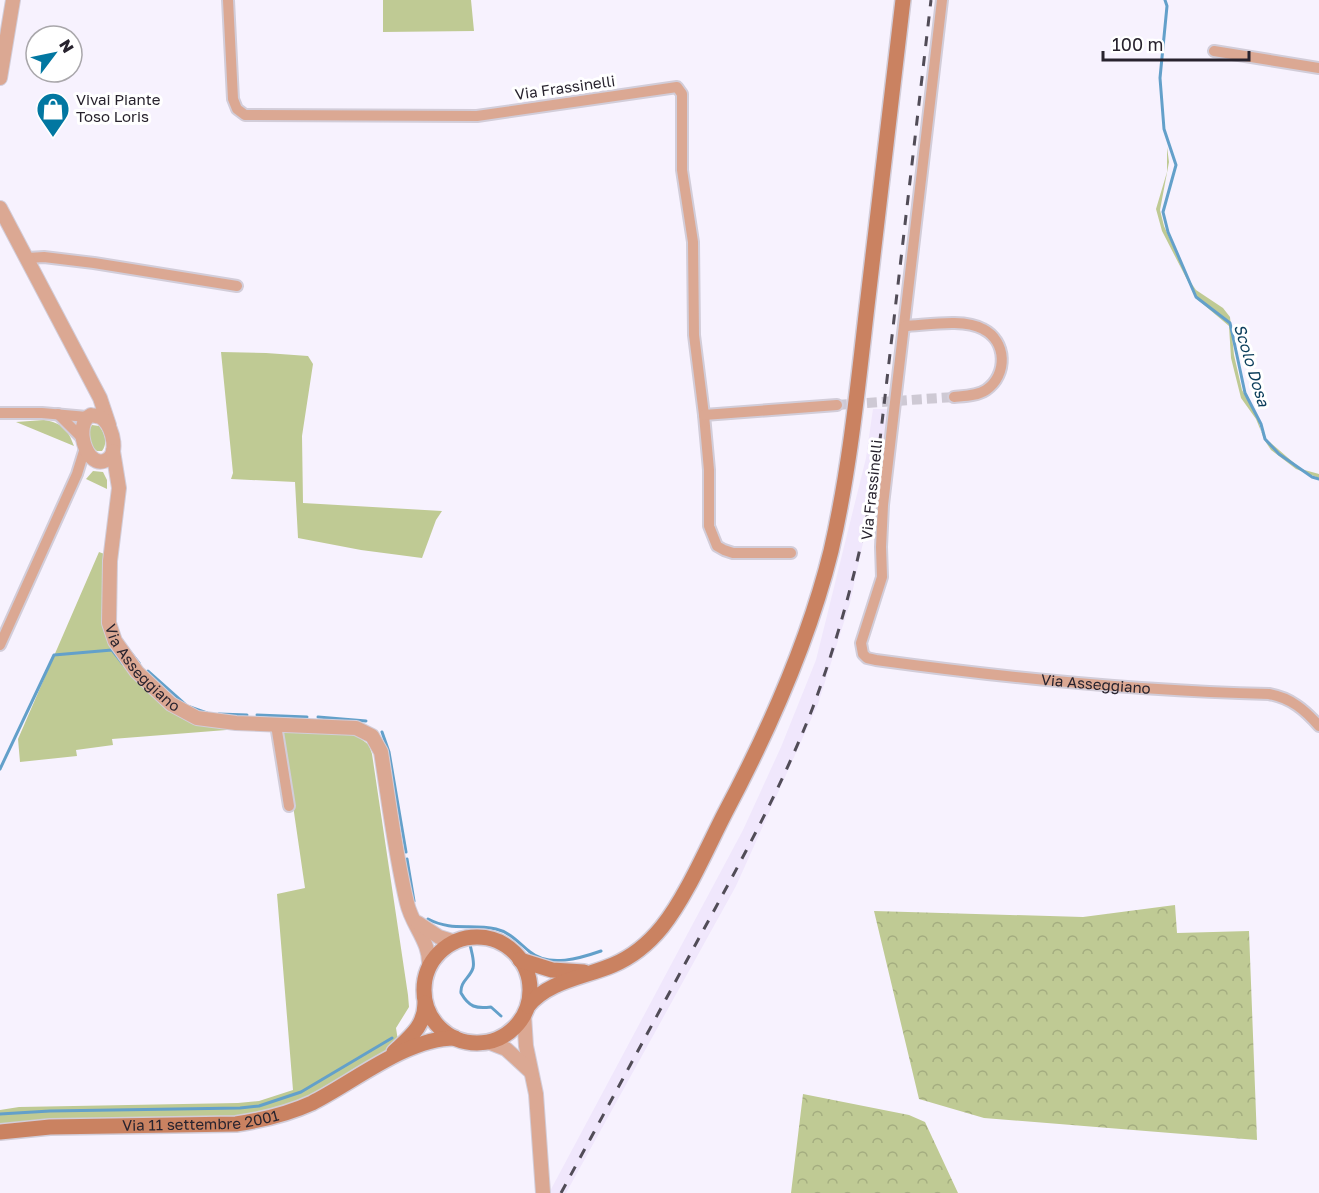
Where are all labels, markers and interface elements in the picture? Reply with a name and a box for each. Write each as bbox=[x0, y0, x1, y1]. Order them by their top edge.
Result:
north arrow bbox=[24, 24, 84, 84]
scale bar bbox=[1103, 24, 1248, 62]
text: 100 m bbox=[1112, 33, 1163, 55]
text: N bbox=[55, 36, 78, 57]
street label: Via Frassinelli bbox=[514, 71, 616, 103]
place label: Vivai Piante Toso Loris bbox=[76, 90, 161, 125]
shop icon: Vivai Piante Toso Loris bbox=[35, 91, 71, 138]
water label: Scolo Dosa bbox=[1230, 321, 1274, 410]
street label: Via Frassinelli bbox=[857, 439, 885, 541]
street label: Via Asseggiano bbox=[102, 622, 183, 715]
street label: Via Asseggiano bbox=[1040, 670, 1151, 697]
street label: Via 11 settembre 2001 bbox=[122, 1106, 280, 1134]

